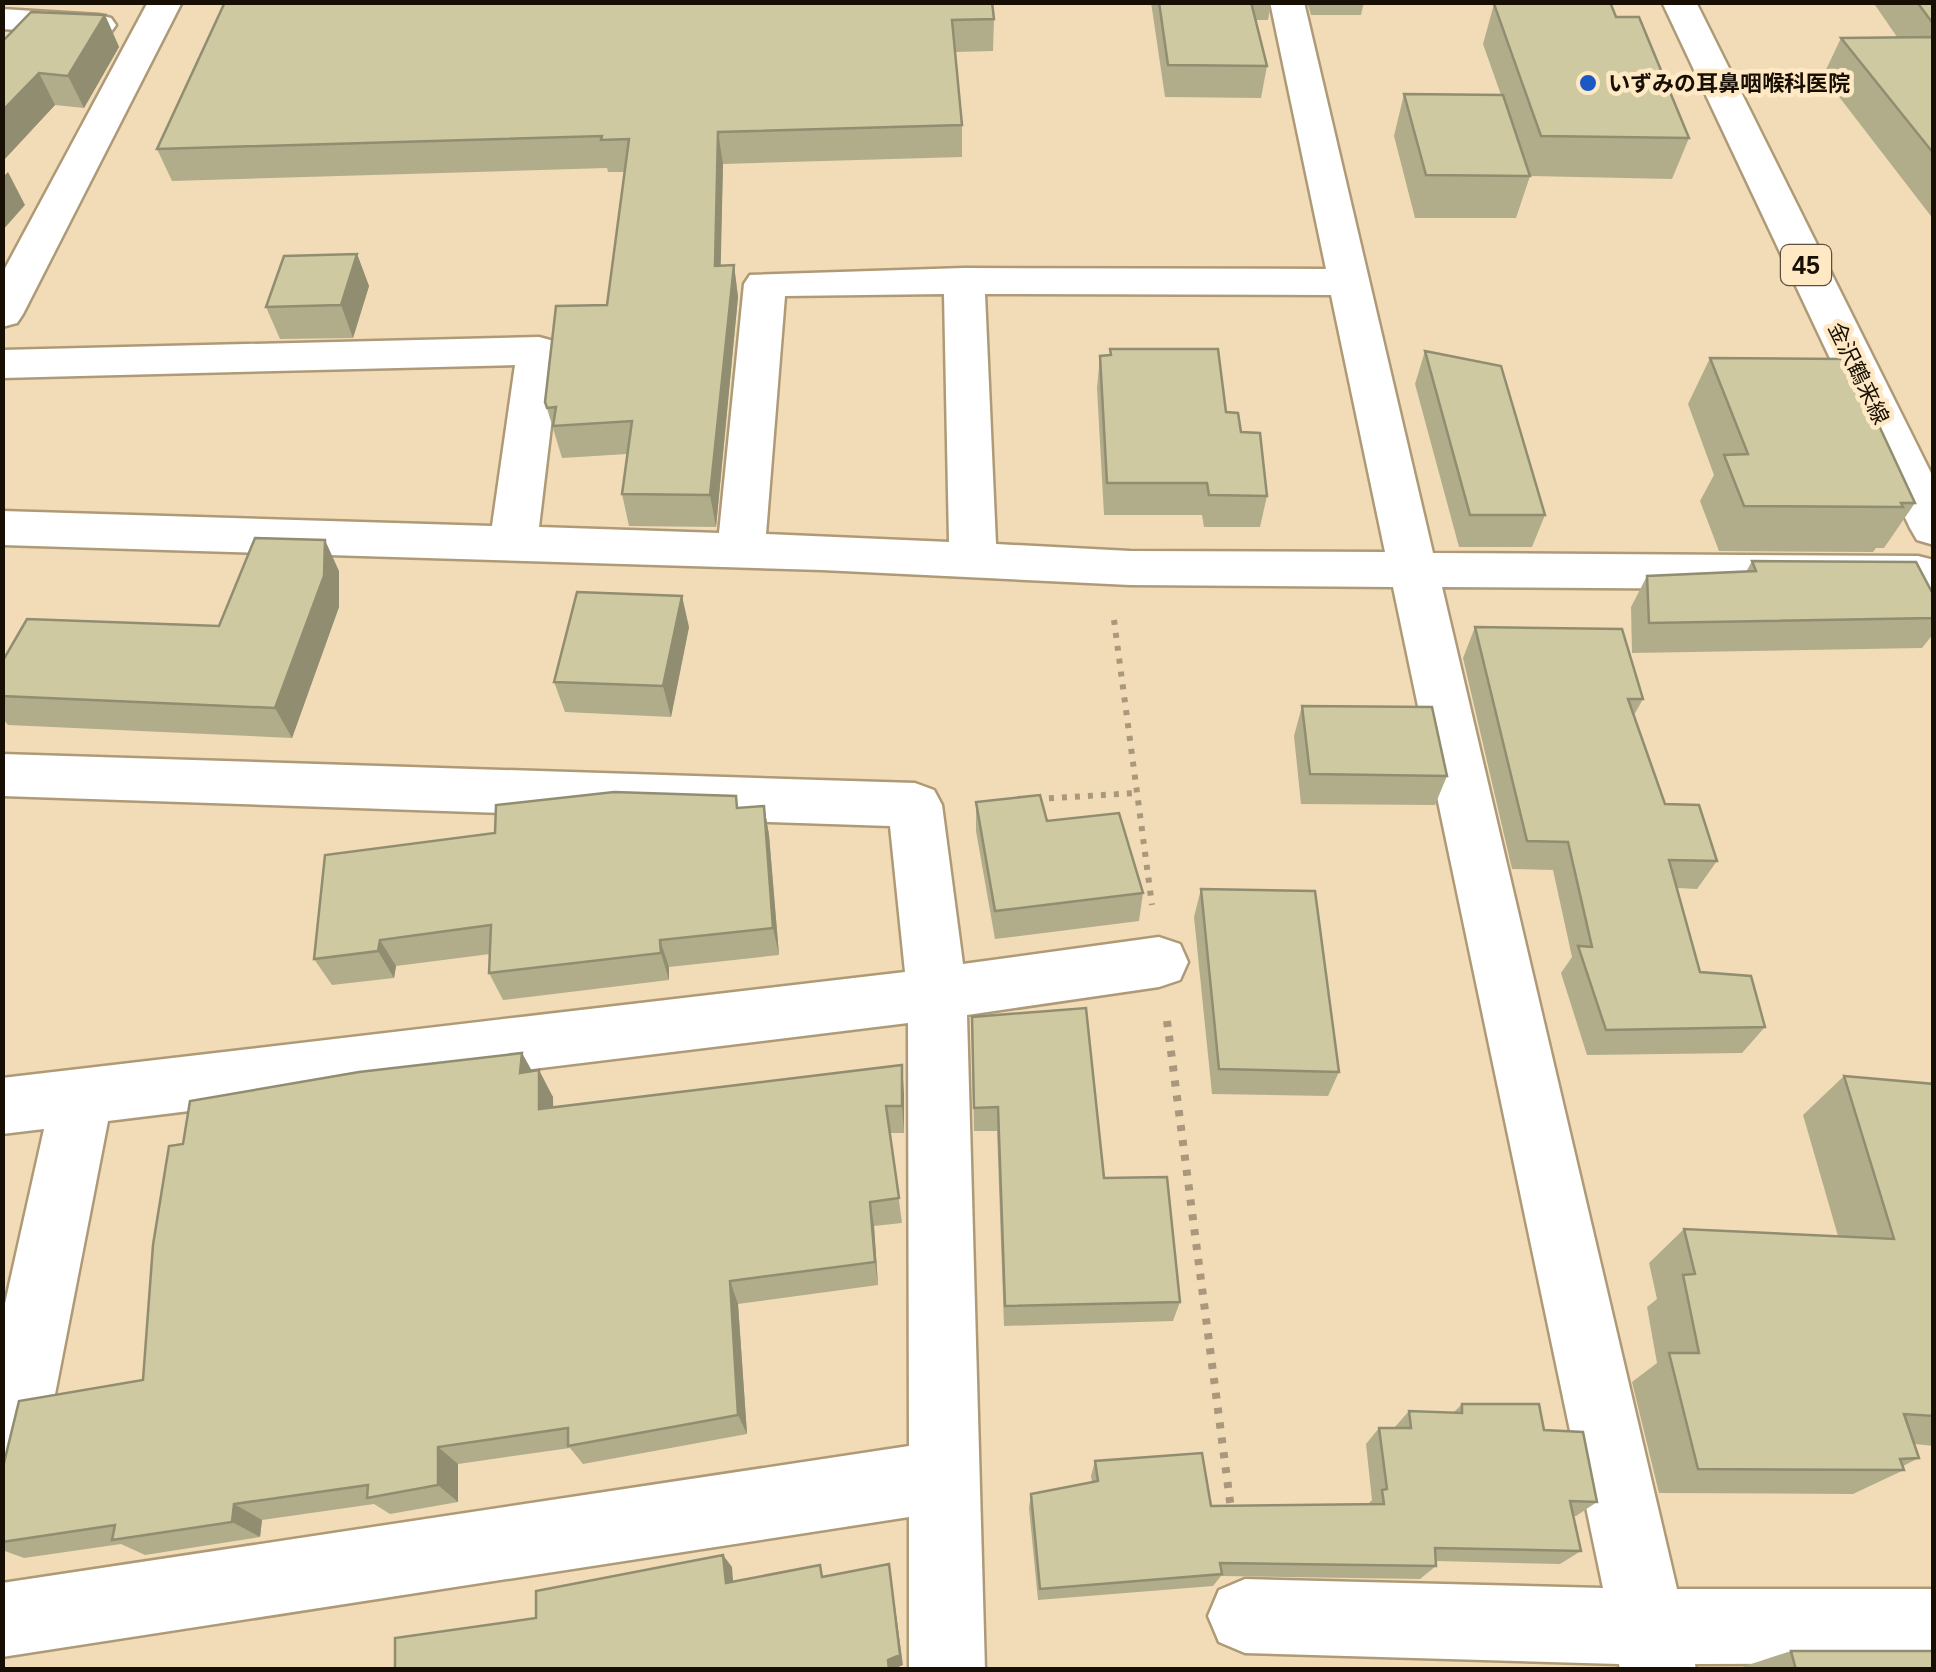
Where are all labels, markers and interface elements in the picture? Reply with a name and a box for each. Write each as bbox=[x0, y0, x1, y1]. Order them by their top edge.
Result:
place label: いずみの耳鼻咽喉科医院 bbox=[1608, 71, 1850, 96]
marker: いずみの耳鼻咽喉科医院 bbox=[1577, 72, 1599, 94]
road number: 45 bbox=[1781, 245, 1831, 285]
street label: 金沢鶴来線 bbox=[1823, 318, 1894, 428]

